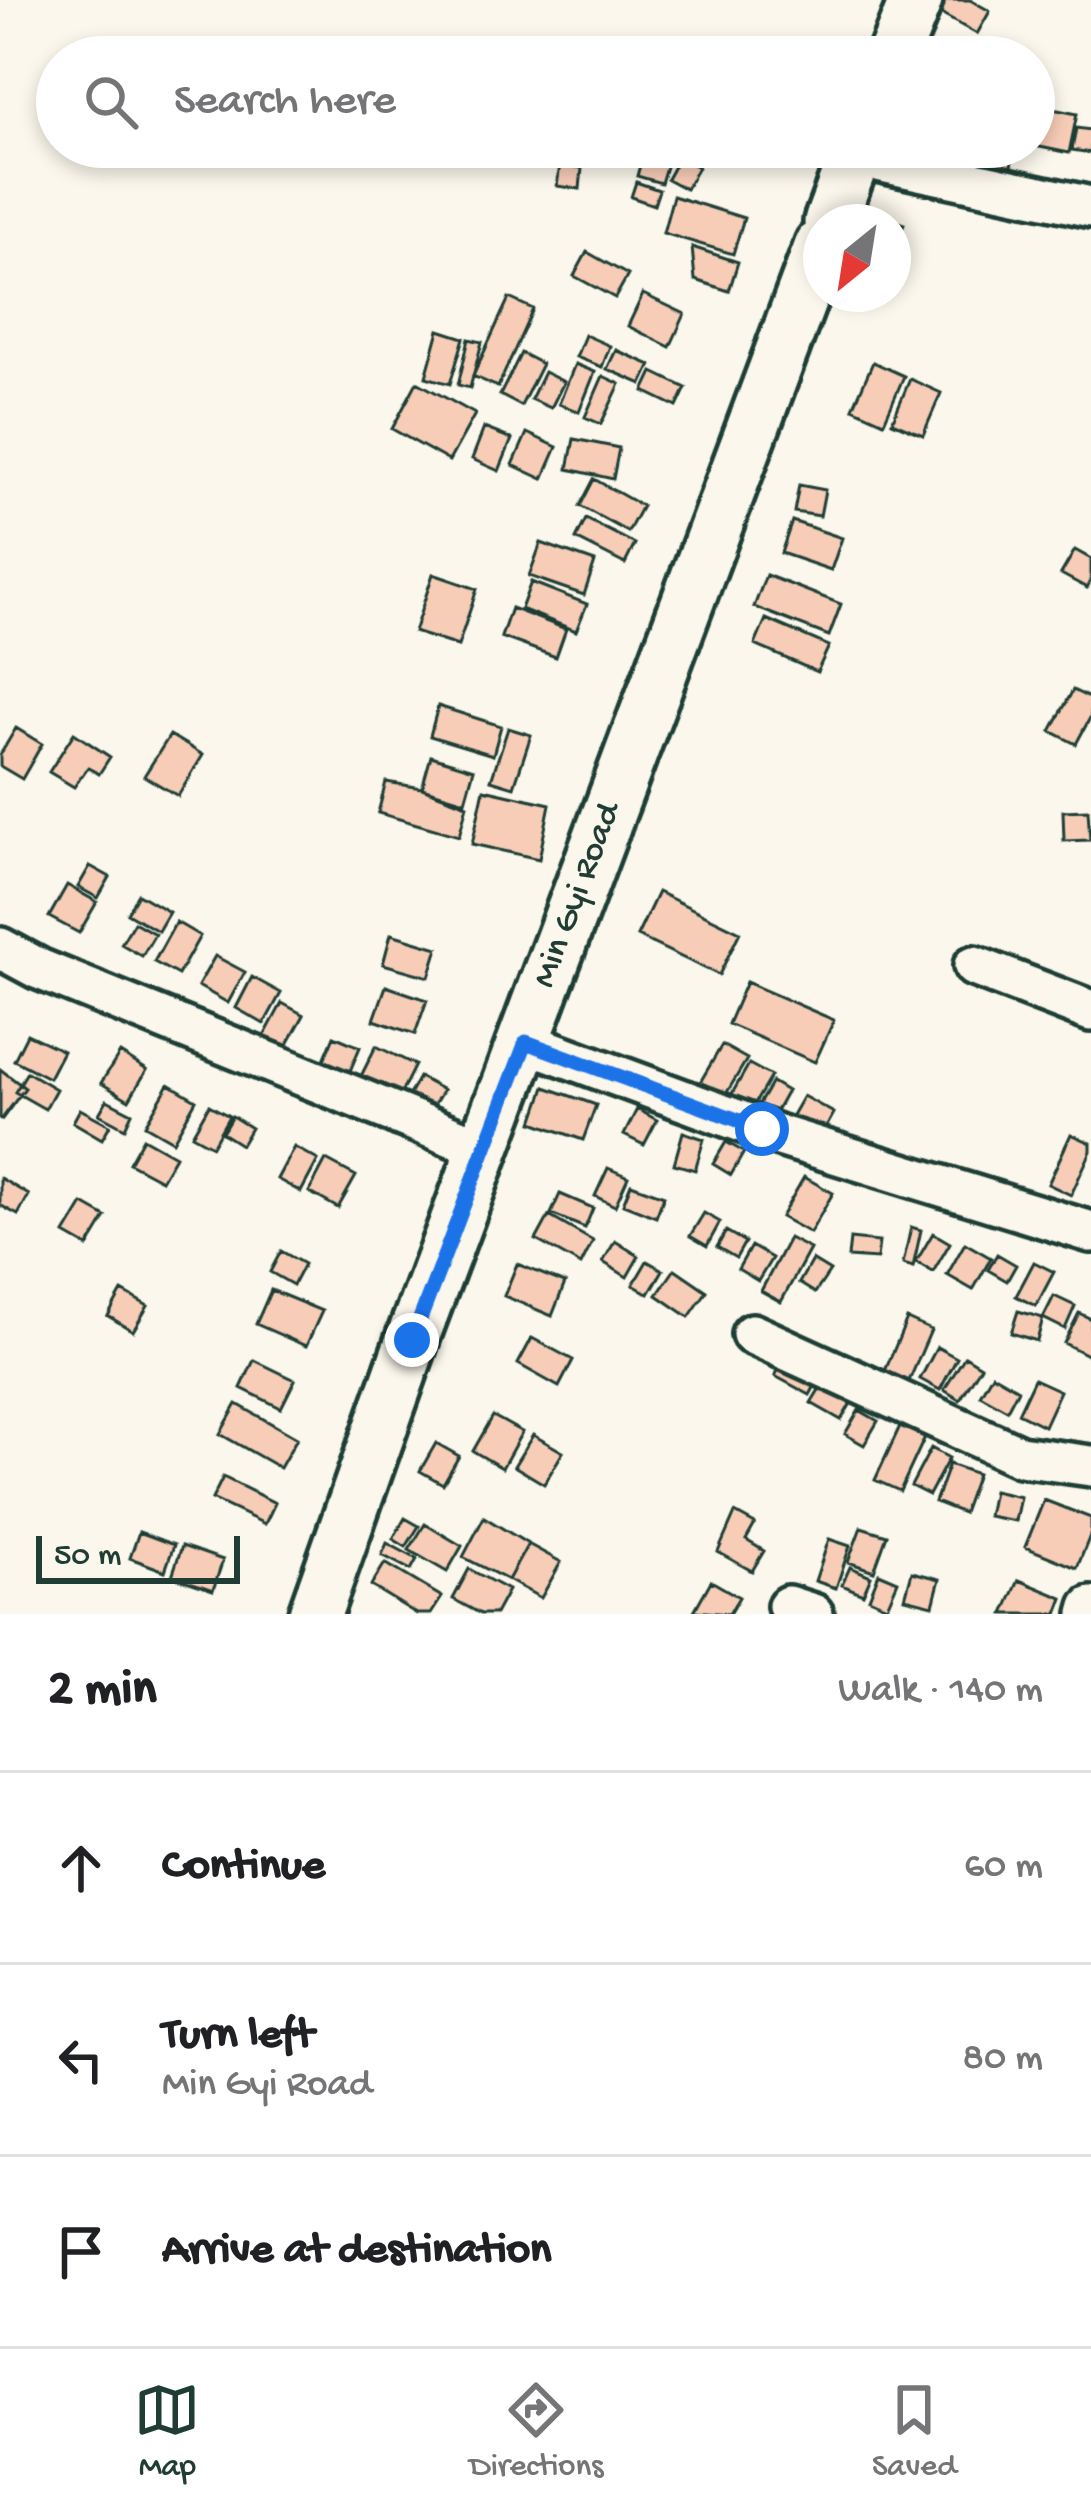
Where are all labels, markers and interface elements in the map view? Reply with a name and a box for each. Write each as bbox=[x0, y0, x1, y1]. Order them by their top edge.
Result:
search box bbox=[36, 36, 1055, 168]
icon: search bbox=[78, 69, 144, 135]
text: Search here bbox=[174, 76, 396, 129]
north arrow bbox=[803, 204, 911, 312]
street label: Min Gyi Road bbox=[524, 795, 633, 994]
route start bbox=[735, 1102, 789, 1156]
route end bbox=[385, 1313, 439, 1367]
scale bar bbox=[36, 1530, 240, 1583]
text: 50 m bbox=[54, 1538, 121, 1576]
text: 2 min bbox=[48, 1662, 157, 1722]
text: Walk · 140 m bbox=[838, 1669, 1043, 1715]
icon: ahead bbox=[48, 1835, 114, 1901]
text: Continue bbox=[162, 1841, 325, 1894]
text: 60 m bbox=[964, 1845, 1043, 1891]
text: Turn left bbox=[162, 2010, 314, 2063]
icon: left bbox=[48, 2027, 114, 2093]
text: 80 m bbox=[963, 2037, 1043, 2083]
text: Min Gyi Road bbox=[162, 2063, 372, 2109]
icon: arrive bbox=[48, 2219, 114, 2285]
text: Arrive at destination bbox=[162, 2225, 551, 2278]
tab: Map bbox=[134, 2377, 200, 2487]
tab: Directions bbox=[469, 2377, 603, 2487]
tab: Saved bbox=[872, 2377, 957, 2487]

